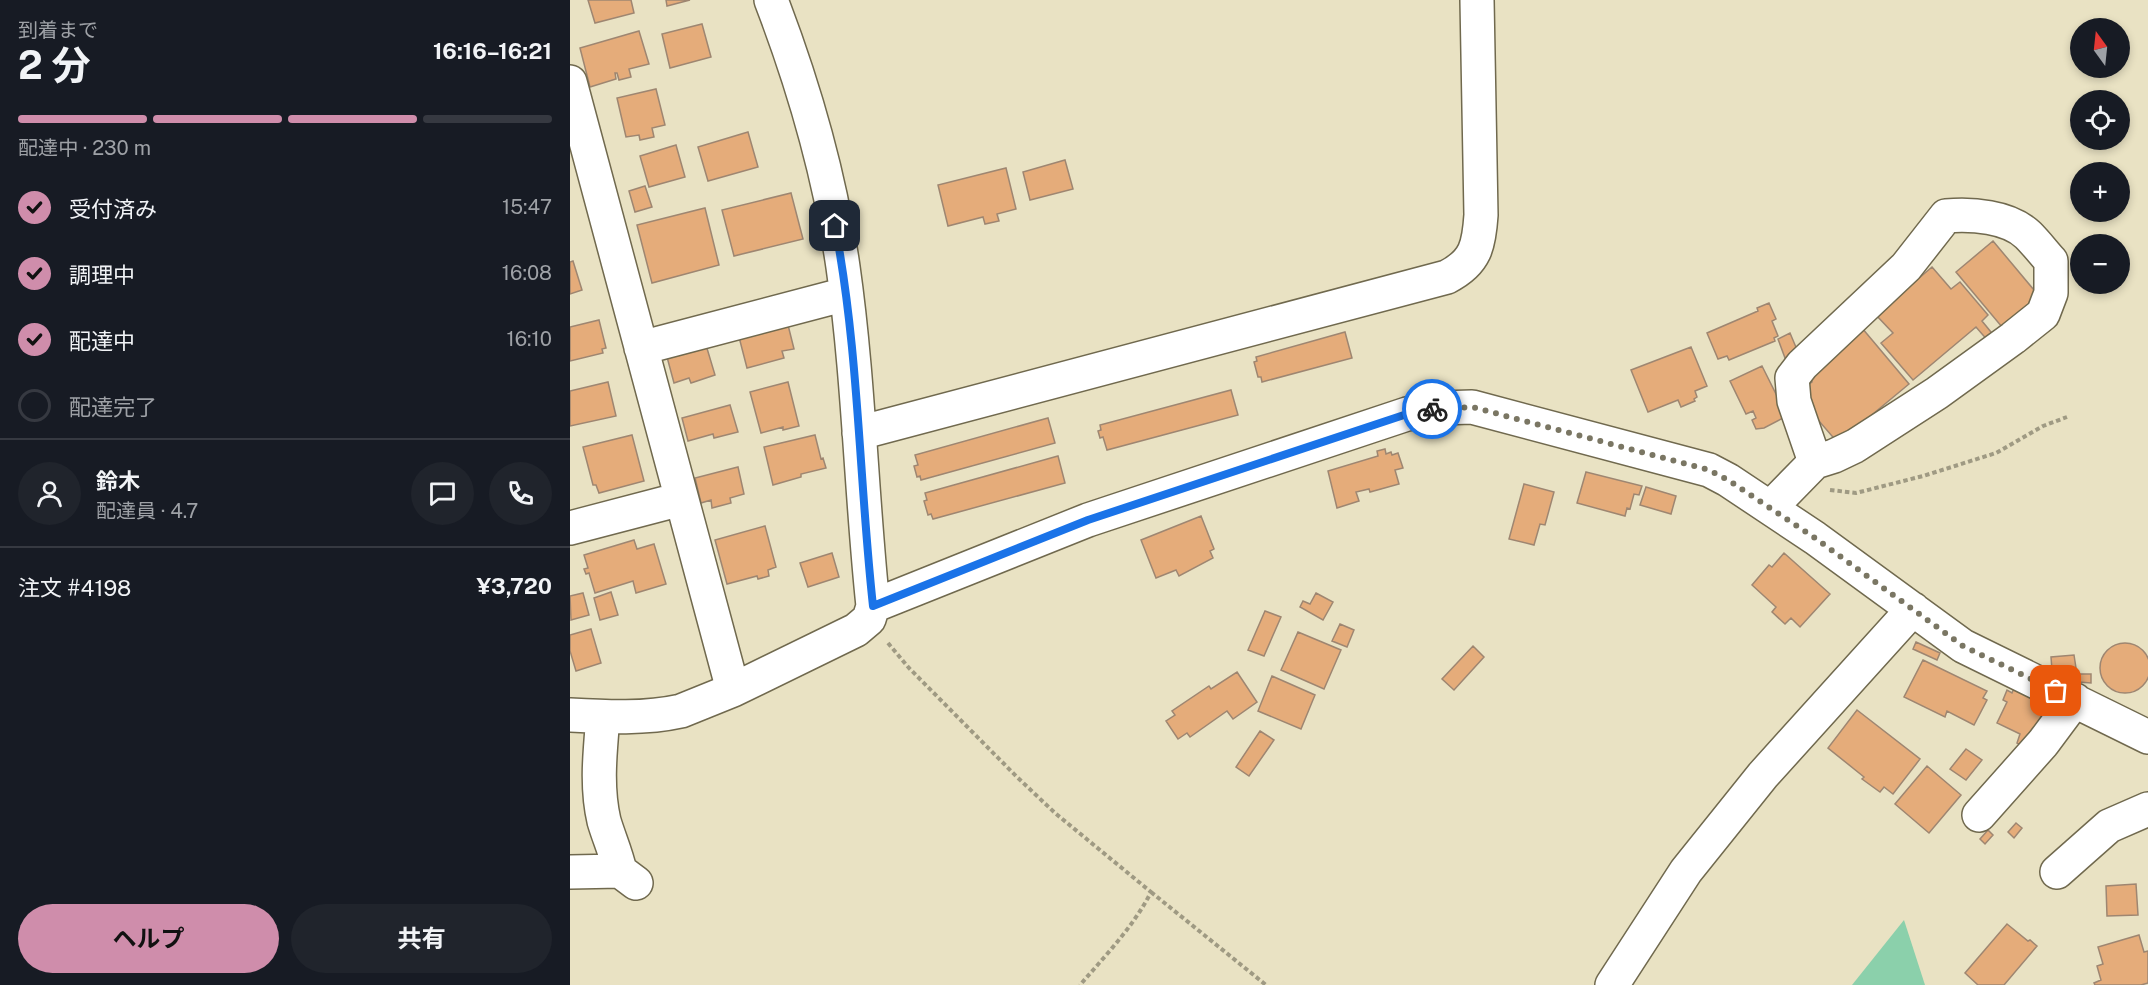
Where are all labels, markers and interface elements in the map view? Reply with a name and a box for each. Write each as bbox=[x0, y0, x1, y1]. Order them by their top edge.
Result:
text: 到着まで bbox=[18, 18, 98, 42]
north arrow bbox=[2070, 18, 2130, 78]
map controls bbox=[2070, 18, 2130, 294]
text: 16:16–16:21 bbox=[433, 38, 552, 64]
text: 2 分 bbox=[18, 42, 91, 88]
button: locate bbox=[2070, 90, 2130, 150]
text: 配達中 · 230 m bbox=[18, 136, 151, 160]
button: + bbox=[2070, 162, 2130, 222]
icon: check bbox=[18, 191, 51, 224]
text: 15:47 bbox=[502, 195, 552, 219]
text: 受付済み bbox=[69, 196, 157, 222]
pin bbox=[809, 200, 860, 251]
icon: home bbox=[818, 209, 851, 242]
button: − bbox=[2070, 234, 2130, 294]
icon: check bbox=[18, 257, 51, 290]
text: 16:08 bbox=[502, 261, 552, 285]
text: 調理中 bbox=[69, 262, 135, 288]
icon: check bbox=[18, 323, 51, 356]
text: 16:10 bbox=[507, 327, 552, 351]
text: 配達中 bbox=[69, 328, 135, 354]
courier bbox=[1402, 379, 1462, 439]
icon: bike bbox=[1416, 393, 1449, 426]
text: 配達完了 bbox=[69, 394, 157, 420]
button: person bbox=[18, 462, 81, 525]
button: chat bbox=[411, 462, 474, 525]
button: phone bbox=[489, 462, 552, 525]
text: 鈴木 bbox=[96, 468, 140, 494]
text: 配達員 · 4.7 bbox=[96, 499, 198, 523]
text: ¥3,720 bbox=[477, 573, 552, 599]
text: 注文 #4198 bbox=[18, 575, 131, 601]
pin bbox=[2030, 665, 2081, 716]
icon: bag bbox=[2039, 674, 2072, 707]
button: ヘルプ bbox=[18, 904, 279, 973]
button: 共有 bbox=[291, 904, 552, 973]

